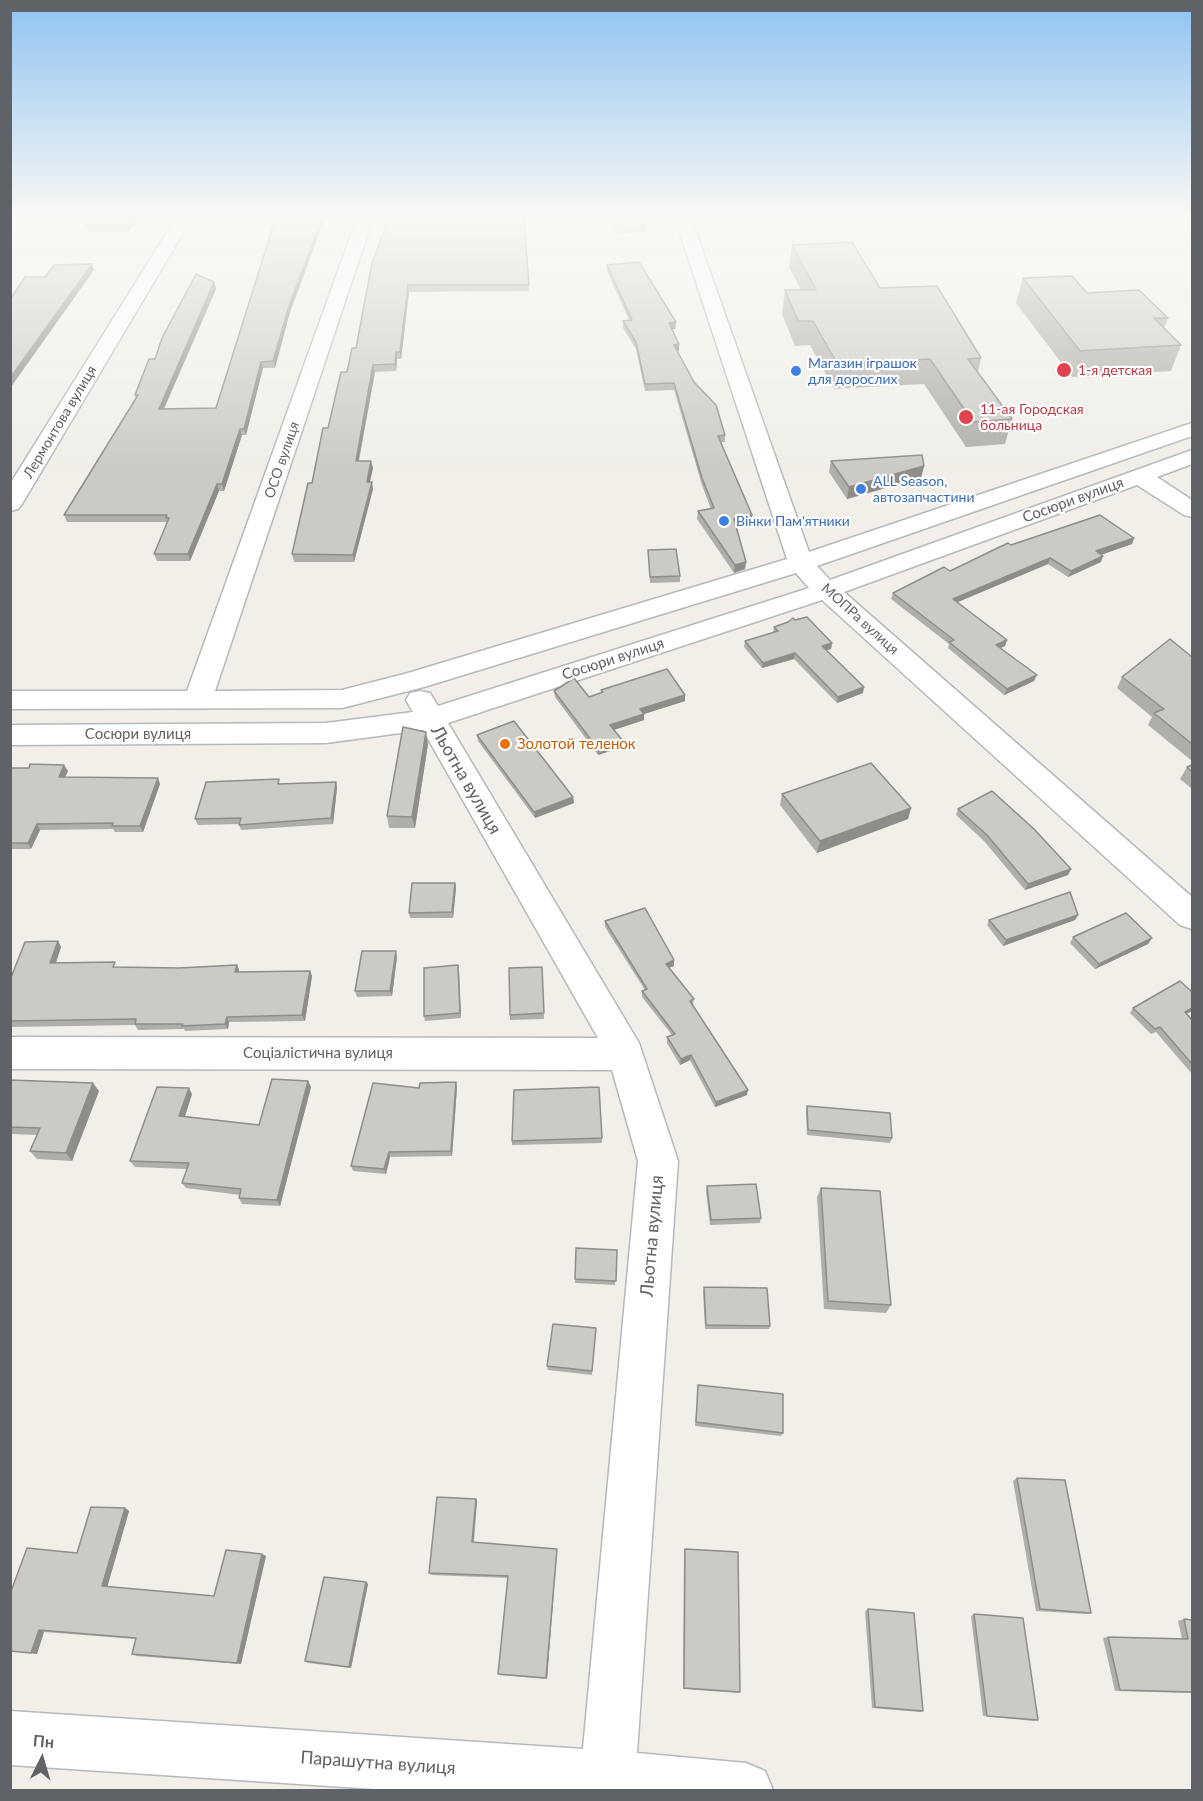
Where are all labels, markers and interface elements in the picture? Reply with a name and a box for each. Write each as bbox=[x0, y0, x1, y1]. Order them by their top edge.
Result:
place label: Магазин іграшок для дорослих bbox=[808, 355, 917, 388]
marker: 1-я детская bbox=[1055, 361, 1073, 379]
place label: 1-я детская bbox=[1078, 362, 1152, 378]
street label: Лермонтова вулиця bbox=[20, 363, 100, 481]
marker: Магазин іграшок для дорослих bbox=[789, 364, 803, 378]
place label: 11-ая Городская больница bbox=[980, 401, 1084, 434]
marker: 11-ая Городская больница bbox=[957, 408, 975, 426]
street label: ОСО вулиця bbox=[261, 419, 303, 501]
place label: ALL Season, автозапчастини bbox=[873, 473, 974, 506]
street label: Сосюри вулиця bbox=[1020, 473, 1126, 527]
marker: ALL Season, автозапчастини bbox=[854, 482, 868, 496]
place label: Вінки Пам'ятники bbox=[736, 513, 850, 529]
marker: Вінки Пам'ятники bbox=[717, 514, 731, 528]
street label: МОПРа вулиця bbox=[818, 580, 902, 658]
street label: Сосюри вулиця bbox=[560, 634, 666, 684]
street label: Льотна вулиця bbox=[426, 722, 506, 838]
street label: Сосюри вулиця bbox=[85, 725, 191, 743]
place label: Золотой теленок bbox=[517, 735, 636, 753]
marker: Золотой теленок bbox=[498, 737, 512, 751]
street label: Соціалістична вулиця bbox=[243, 1044, 393, 1062]
street label: Льотна вулиця bbox=[636, 1174, 668, 1298]
north arrow bbox=[12, 1729, 72, 1789]
text: Пн bbox=[32, 1730, 55, 1751]
street label: Парашутна вулиця bbox=[300, 1747, 456, 1779]

